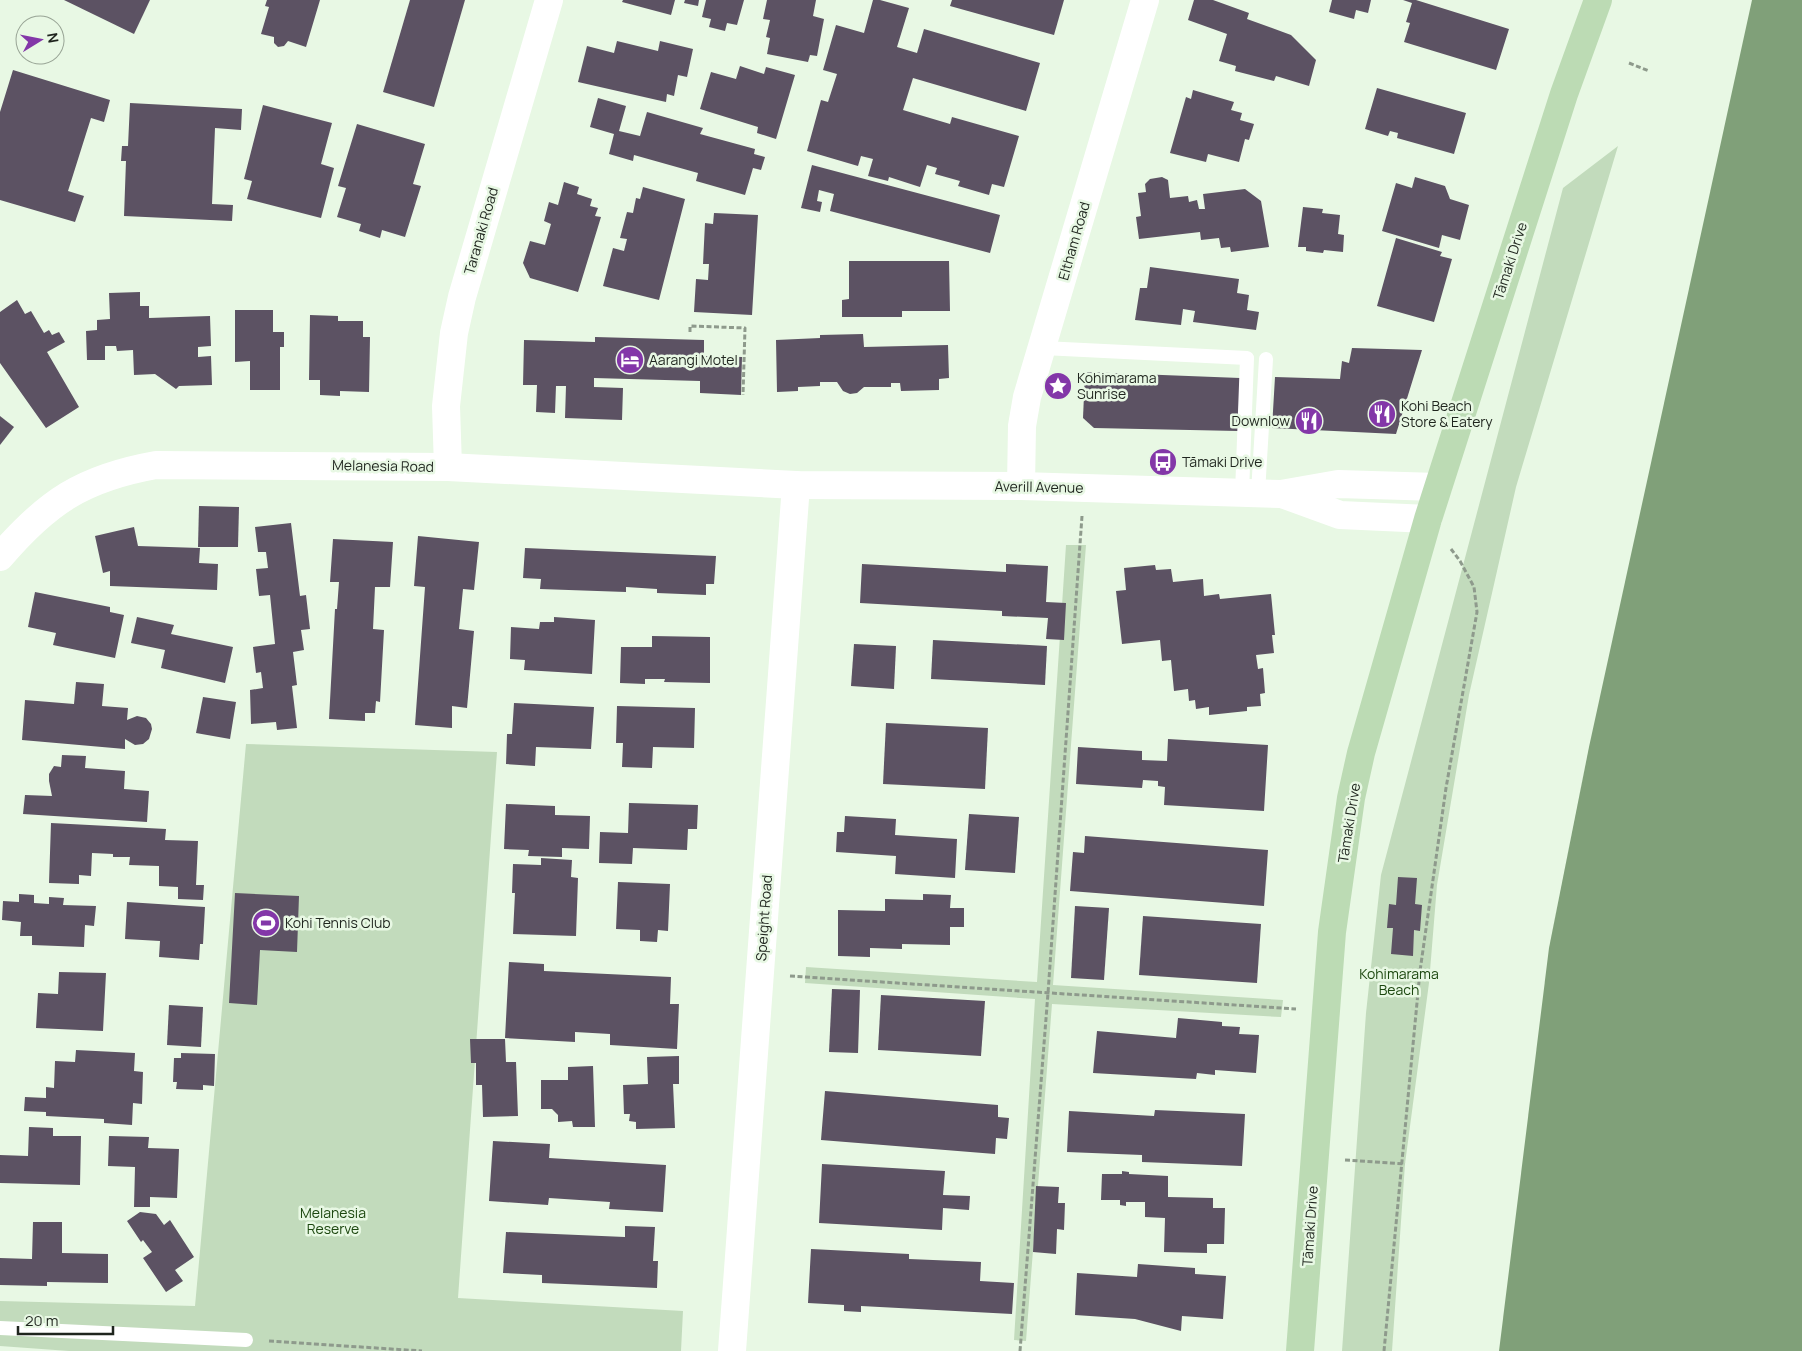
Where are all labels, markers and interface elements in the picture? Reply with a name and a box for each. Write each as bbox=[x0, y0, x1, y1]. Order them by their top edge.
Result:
north arrow bbox=[15, 15, 65, 65]
text: N bbox=[43, 31, 64, 44]
street label: Taranaki Road bbox=[459, 185, 502, 277]
street label: Eltham Road bbox=[1053, 199, 1094, 282]
street label: Tāmaki Drive bbox=[1488, 220, 1531, 302]
hotel icon: Aarangi Motel bbox=[615, 345, 645, 375]
place label: Aarangi Motel bbox=[649, 350, 738, 369]
place label: Kohimarama Sunrise bbox=[1077, 368, 1156, 403]
place icon: Kohimarama Sunrise bbox=[1043, 371, 1073, 401]
place label: Kohi Beach Store & Eatery bbox=[1401, 396, 1493, 431]
restaurant icon: Kohi Beach Store & Eatery bbox=[1367, 399, 1397, 429]
restaurant icon: Downlow bbox=[1294, 406, 1324, 436]
place label: Downlow bbox=[1232, 411, 1290, 430]
bus stop icon: Tāmaki Drive bbox=[1148, 447, 1178, 477]
place label: Tāmaki Drive bbox=[1182, 452, 1263, 471]
street label: Melanesia Road bbox=[332, 455, 434, 476]
street label: Averill Avenue bbox=[994, 476, 1084, 497]
street label: Tāmaki Drive bbox=[1333, 782, 1364, 864]
street label: Speight Road bbox=[751, 874, 776, 962]
sports icon: Kohi Tennis Club bbox=[251, 908, 281, 938]
place label: Kohi Tennis Club bbox=[285, 913, 391, 932]
park label: Kohimarama Beach bbox=[1359, 964, 1439, 999]
street label: Tāmaki Drive bbox=[1297, 1185, 1322, 1267]
park label: Melanesia Reserve bbox=[300, 1203, 366, 1238]
scale bar bbox=[18, 1304, 112, 1336]
text: 20 m bbox=[25, 1310, 58, 1331]

